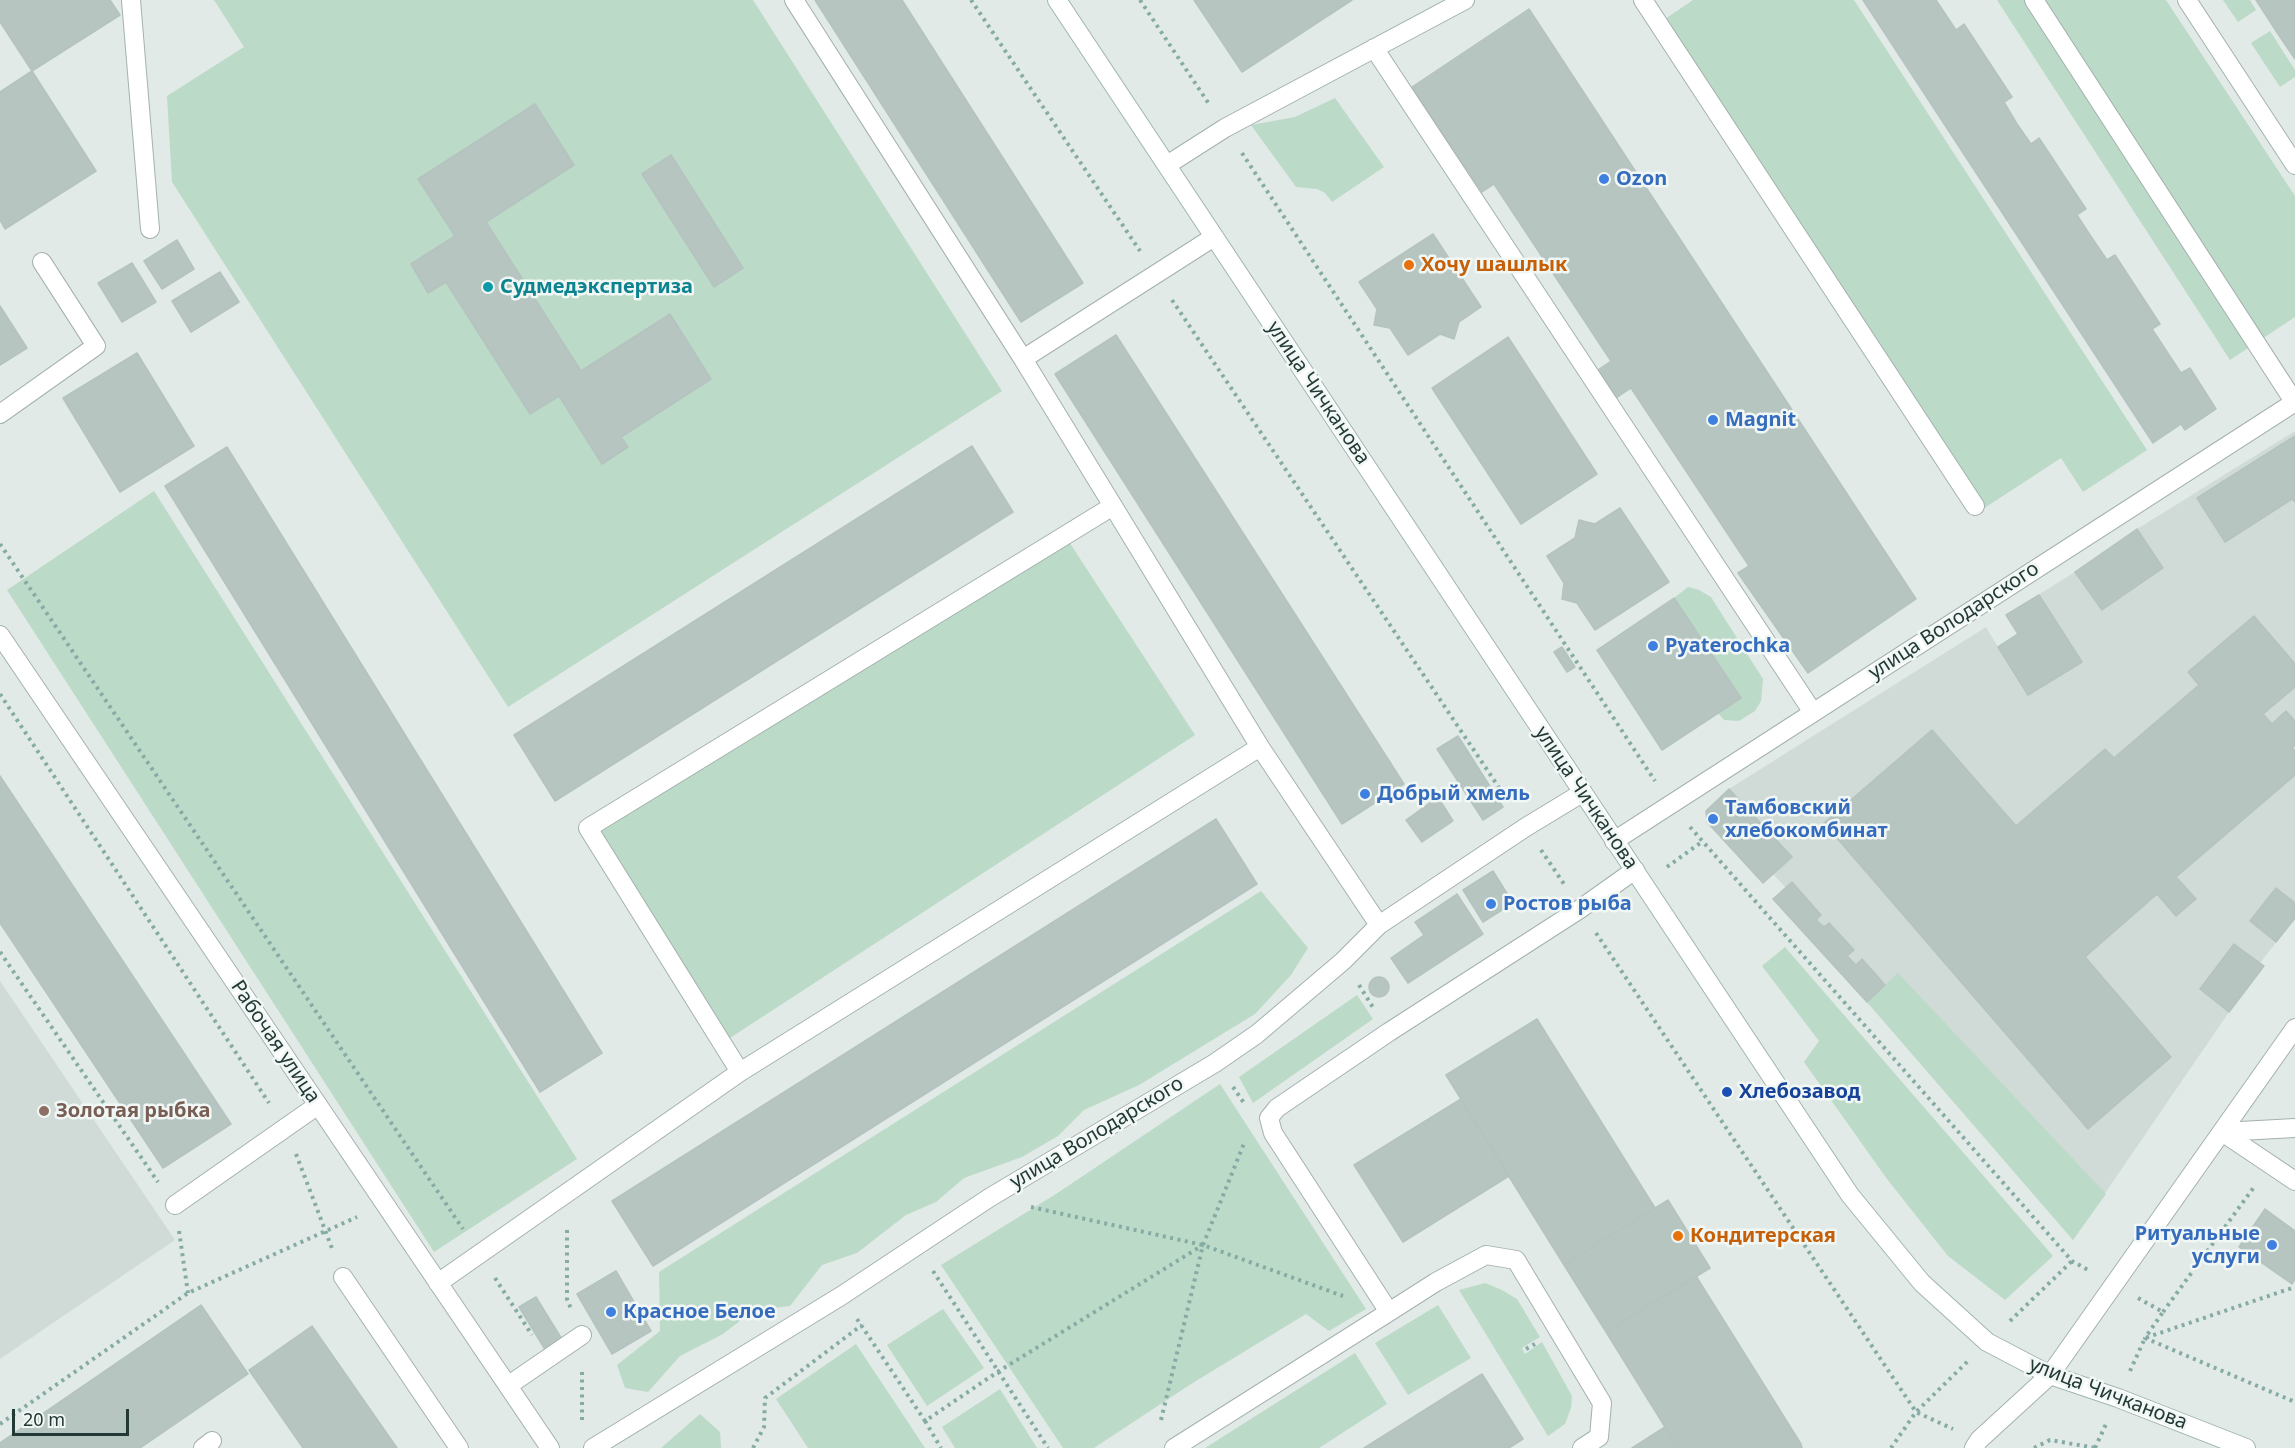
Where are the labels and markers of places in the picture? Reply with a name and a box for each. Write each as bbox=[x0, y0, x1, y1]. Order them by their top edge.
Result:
place label: Ozon bbox=[1616, 167, 1667, 191]
marker: Ozon bbox=[1597, 172, 1611, 186]
place label: Хочу шашлык bbox=[1421, 253, 1567, 277]
marker: Хочу шашлык bbox=[1402, 258, 1416, 272]
place label: Судмедэкспертиза bbox=[500, 275, 693, 299]
marker: Судмедэкспертиза bbox=[481, 280, 495, 294]
place label: Magnit bbox=[1725, 408, 1796, 432]
marker: Magnit bbox=[1706, 413, 1720, 427]
place label: Pyaterochka bbox=[1665, 634, 1790, 658]
marker: Pyaterochka bbox=[1646, 639, 1660, 653]
place label: Добрый хмель bbox=[1377, 782, 1530, 806]
marker: Добрый хмель bbox=[1358, 787, 1372, 801]
place label: Тамбовский хлебокомбинат bbox=[1725, 796, 1888, 843]
marker: Тамбовский хлебокомбинат bbox=[1706, 812, 1720, 826]
place label: Ростов рыба bbox=[1503, 892, 1632, 916]
marker: Ростов рыба bbox=[1484, 897, 1498, 911]
place label: Хлебозавод bbox=[1739, 1080, 1860, 1104]
marker: Хлебозавод bbox=[1720, 1085, 1734, 1099]
place label: Золотая рыбка bbox=[56, 1099, 210, 1123]
marker: Золотая рыбка bbox=[37, 1104, 51, 1118]
place label: Ритуальные услуги bbox=[2135, 1222, 2260, 1269]
place label: Кондитерская bbox=[1690, 1224, 1836, 1248]
marker: Кондитерская bbox=[1671, 1229, 1685, 1243]
marker: Ритуальные услуги bbox=[2265, 1238, 2279, 1252]
place label: Красное Белое bbox=[623, 1300, 776, 1324]
marker: Красное Белое bbox=[604, 1305, 618, 1319]

